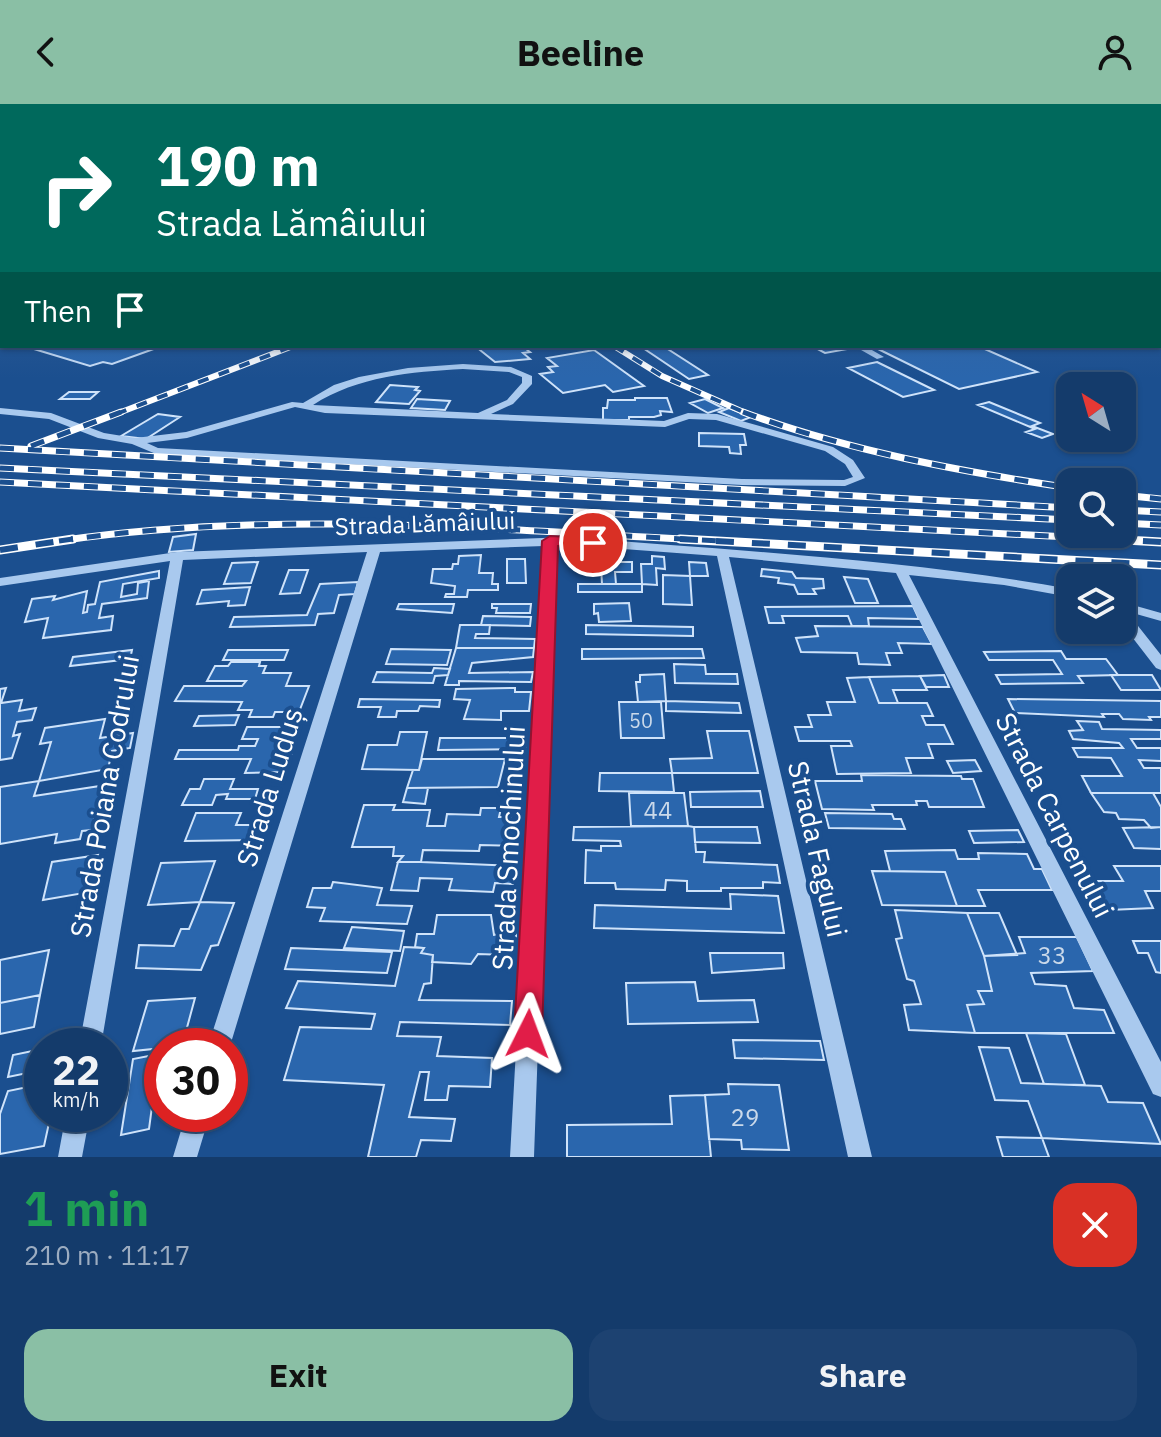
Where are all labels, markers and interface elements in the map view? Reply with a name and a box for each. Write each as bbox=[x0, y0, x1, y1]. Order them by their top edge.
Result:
text: Beeline bbox=[517, 29, 644, 76]
icon: back bbox=[24, 30, 68, 74]
icon: person bbox=[1093, 30, 1137, 74]
text: 190 m bbox=[156, 129, 320, 201]
icon: right bbox=[24, 136, 128, 240]
text: Strada Lămâiului bbox=[156, 199, 427, 246]
icon: arrive bbox=[108, 288, 152, 332]
text: Then bbox=[24, 291, 92, 330]
north arrow bbox=[1056, 372, 1136, 452]
map controls bbox=[1056, 372, 1136, 644]
button: search bbox=[1056, 468, 1136, 548]
street label: Strada Lămâiului bbox=[334, 504, 516, 542]
pin bbox=[559, 509, 627, 577]
icon: arrive bbox=[571, 521, 615, 565]
button: layers bbox=[1056, 564, 1136, 644]
street label: Strada Poiana Codrului bbox=[61, 652, 147, 940]
street label: Strada Luduș bbox=[227, 703, 311, 871]
street label: Strada Carpenului bbox=[987, 706, 1123, 924]
house number: 50 bbox=[629, 707, 653, 734]
street label: Strada Smochinului bbox=[483, 725, 533, 971]
street label: Strada Fagului bbox=[780, 757, 856, 941]
house number: 44 bbox=[644, 794, 672, 826]
house number: 33 bbox=[1038, 939, 1066, 971]
position arrow bbox=[486, 992, 570, 1076]
speed limit sign: 30 bbox=[144, 1028, 248, 1132]
text: 22 bbox=[52, 1044, 100, 1096]
text: km/h bbox=[52, 1086, 100, 1113]
house number: 29 bbox=[731, 1101, 759, 1133]
text: 1 min bbox=[24, 1177, 149, 1239]
button: close bbox=[1053, 1183, 1137, 1267]
text: 210 m · 11:17 bbox=[24, 1238, 190, 1272]
button: Exit bbox=[24, 1329, 573, 1421]
button: Share bbox=[589, 1329, 1137, 1421]

